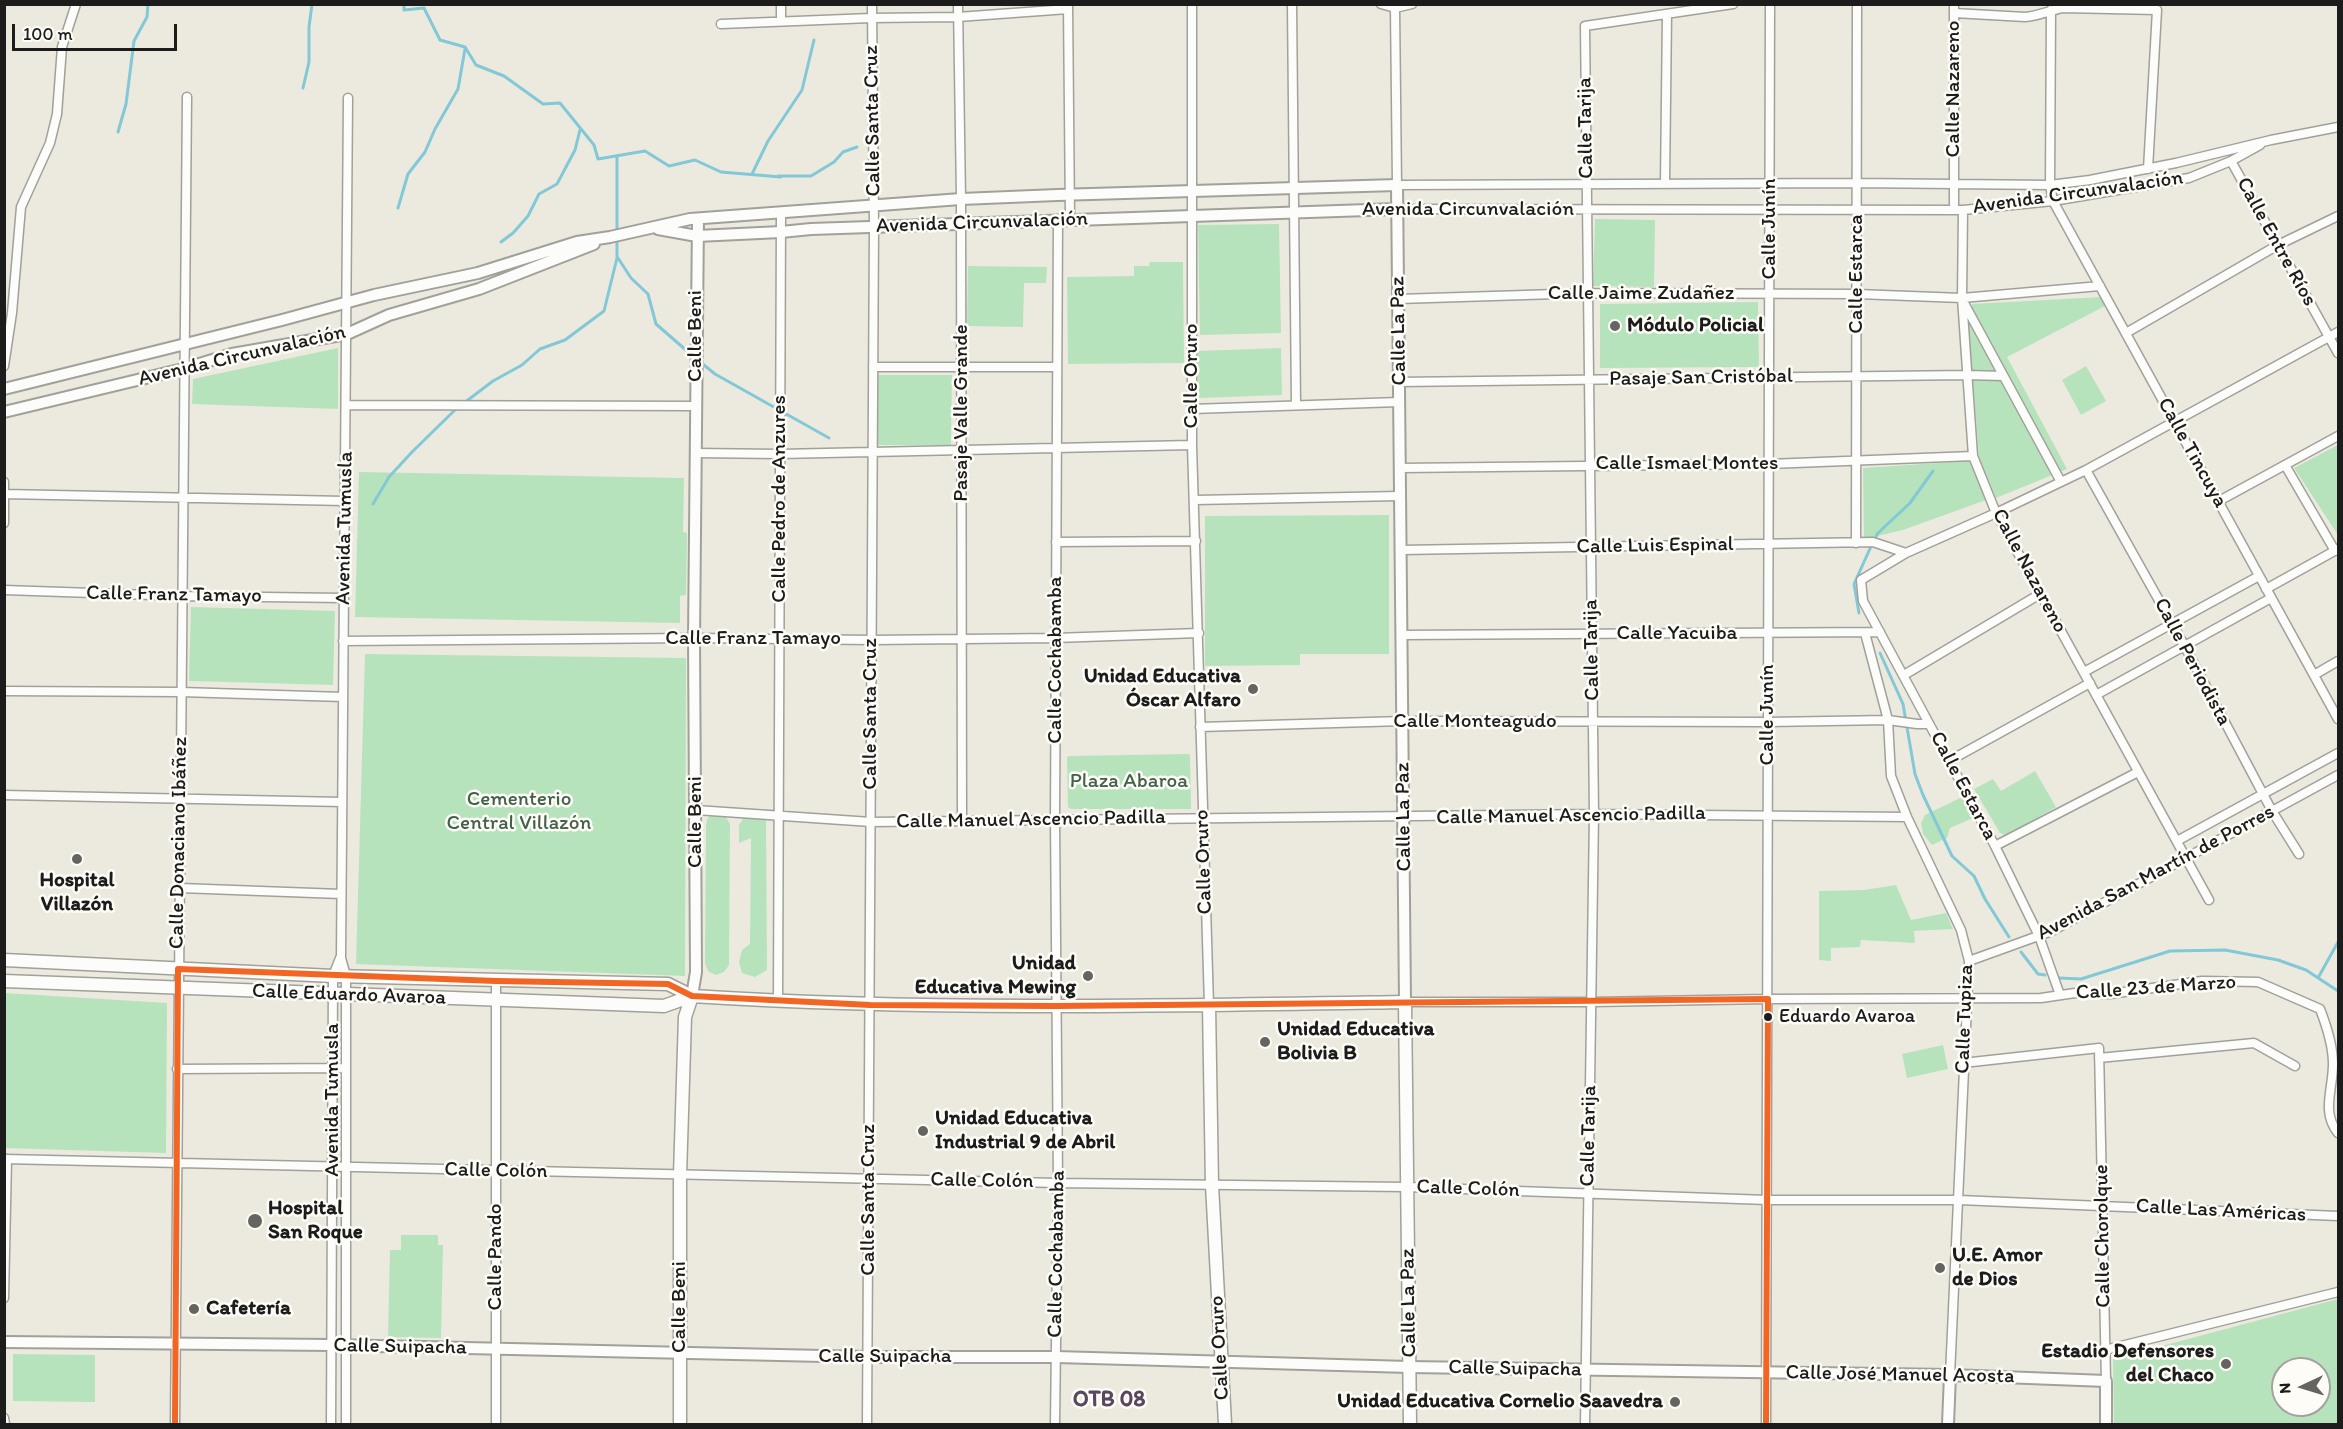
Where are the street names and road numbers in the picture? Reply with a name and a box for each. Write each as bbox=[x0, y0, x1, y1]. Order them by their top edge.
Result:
street label: Calle Nazareno bbox=[1941, 21, 1967, 157]
street label: Calle Santa Cruz bbox=[859, 45, 887, 197]
street label: Calle Tarija bbox=[1573, 77, 1599, 179]
street label: Avenida Circunvalación bbox=[1971, 166, 2185, 220]
street label: Calle Entre Ríos bbox=[2230, 173, 2322, 311]
street label: Calle Junín bbox=[1757, 178, 1783, 280]
street label: Avenida Circunvalación bbox=[1362, 197, 1574, 223]
street label: Avenida Circunvalación bbox=[876, 207, 1088, 239]
street label: Calle Estarca bbox=[1844, 214, 1870, 334]
street label: Calle La Paz bbox=[1385, 276, 1413, 386]
street label: Calle Jaime Zudañez bbox=[1548, 281, 1734, 307]
street label: Calle Beni bbox=[683, 290, 709, 382]
street label: Avenida Circunvalación bbox=[136, 320, 348, 392]
street label: Pasaje Valle Grande bbox=[949, 324, 975, 502]
street label: Calle Oruro bbox=[1179, 324, 1205, 428]
street label: Pasaje San Cristóbal bbox=[1609, 364, 1793, 392]
street label: Calle Tincuya bbox=[2151, 394, 2233, 512]
street label: Calle Pedro de Anzures bbox=[767, 395, 793, 603]
street label: Avenida Tumusla bbox=[331, 451, 359, 605]
street label: Calle Ismael Montes bbox=[1595, 451, 1779, 477]
street label: Calle Nazareno bbox=[1986, 505, 2072, 637]
street label: Calle Luis Espinal bbox=[1576, 532, 1734, 560]
street label: Calle Cochabamba bbox=[1043, 576, 1069, 744]
street label: Calle Franz Tamayo bbox=[86, 581, 262, 609]
street label: Calle Periodista bbox=[2148, 594, 2236, 730]
street label: Calle Tarija bbox=[1579, 599, 1605, 701]
street label: Calle Yacuiba bbox=[1616, 621, 1738, 647]
street label: Calle Franz Tamayo bbox=[665, 626, 841, 652]
street label: Calle Santa Cruz bbox=[858, 638, 884, 790]
street label: Calle Junín bbox=[1755, 664, 1781, 766]
street label: Calle Monteagudo bbox=[1393, 709, 1557, 735]
street label: Calle Estarca bbox=[1924, 727, 2002, 845]
street label: Calle Donaciano Ibáñez bbox=[165, 737, 193, 949]
street label: Calle La Paz bbox=[1390, 762, 1418, 872]
street label: Calle Beni bbox=[683, 776, 709, 868]
street label: Avenida San Martín de Porres bbox=[2033, 800, 2279, 946]
street label: Calle Manuel Ascencio Padilla bbox=[1436, 801, 1706, 831]
street label: Calle Manuel Ascencio Padilla bbox=[896, 805, 1166, 835]
street label: Calle Oruro bbox=[1190, 809, 1218, 915]
street label: Calle Tupiza bbox=[1950, 964, 1980, 1074]
street label: Calle 23 de Marzo bbox=[2075, 970, 2237, 1006]
street label: Calle Eduardo Avaroa bbox=[252, 979, 446, 1011]
street label: Avenida Tumusla bbox=[320, 1023, 346, 1177]
street label: Calle Tarija bbox=[1576, 1085, 1602, 1187]
street label: Calle Santa Cruz bbox=[856, 1124, 882, 1276]
street label: Calle Colón bbox=[444, 1158, 548, 1184]
street label: Calle Chorolque bbox=[2089, 1164, 2117, 1308]
street label: Calle Colón bbox=[930, 1168, 1034, 1194]
street label: Calle Cochabamba bbox=[1043, 1170, 1071, 1338]
street label: Calle Colón bbox=[1416, 1175, 1520, 1203]
street label: Calle Las Américas bbox=[2135, 1194, 2307, 1228]
street label: Calle Pando bbox=[483, 1203, 509, 1311]
street label: Calle La Paz bbox=[1395, 1248, 1423, 1358]
street label: Calle Beni bbox=[667, 1261, 693, 1353]
street label: Calle Oruro bbox=[1205, 1295, 1235, 1401]
street label: Calle Suipacha bbox=[333, 1333, 467, 1361]
street label: Calle Suipacha bbox=[818, 1344, 952, 1370]
street label: Calle Suipacha bbox=[1448, 1355, 1582, 1383]
street label: Calle José Manuel Acosta bbox=[1785, 1360, 2015, 1390]

